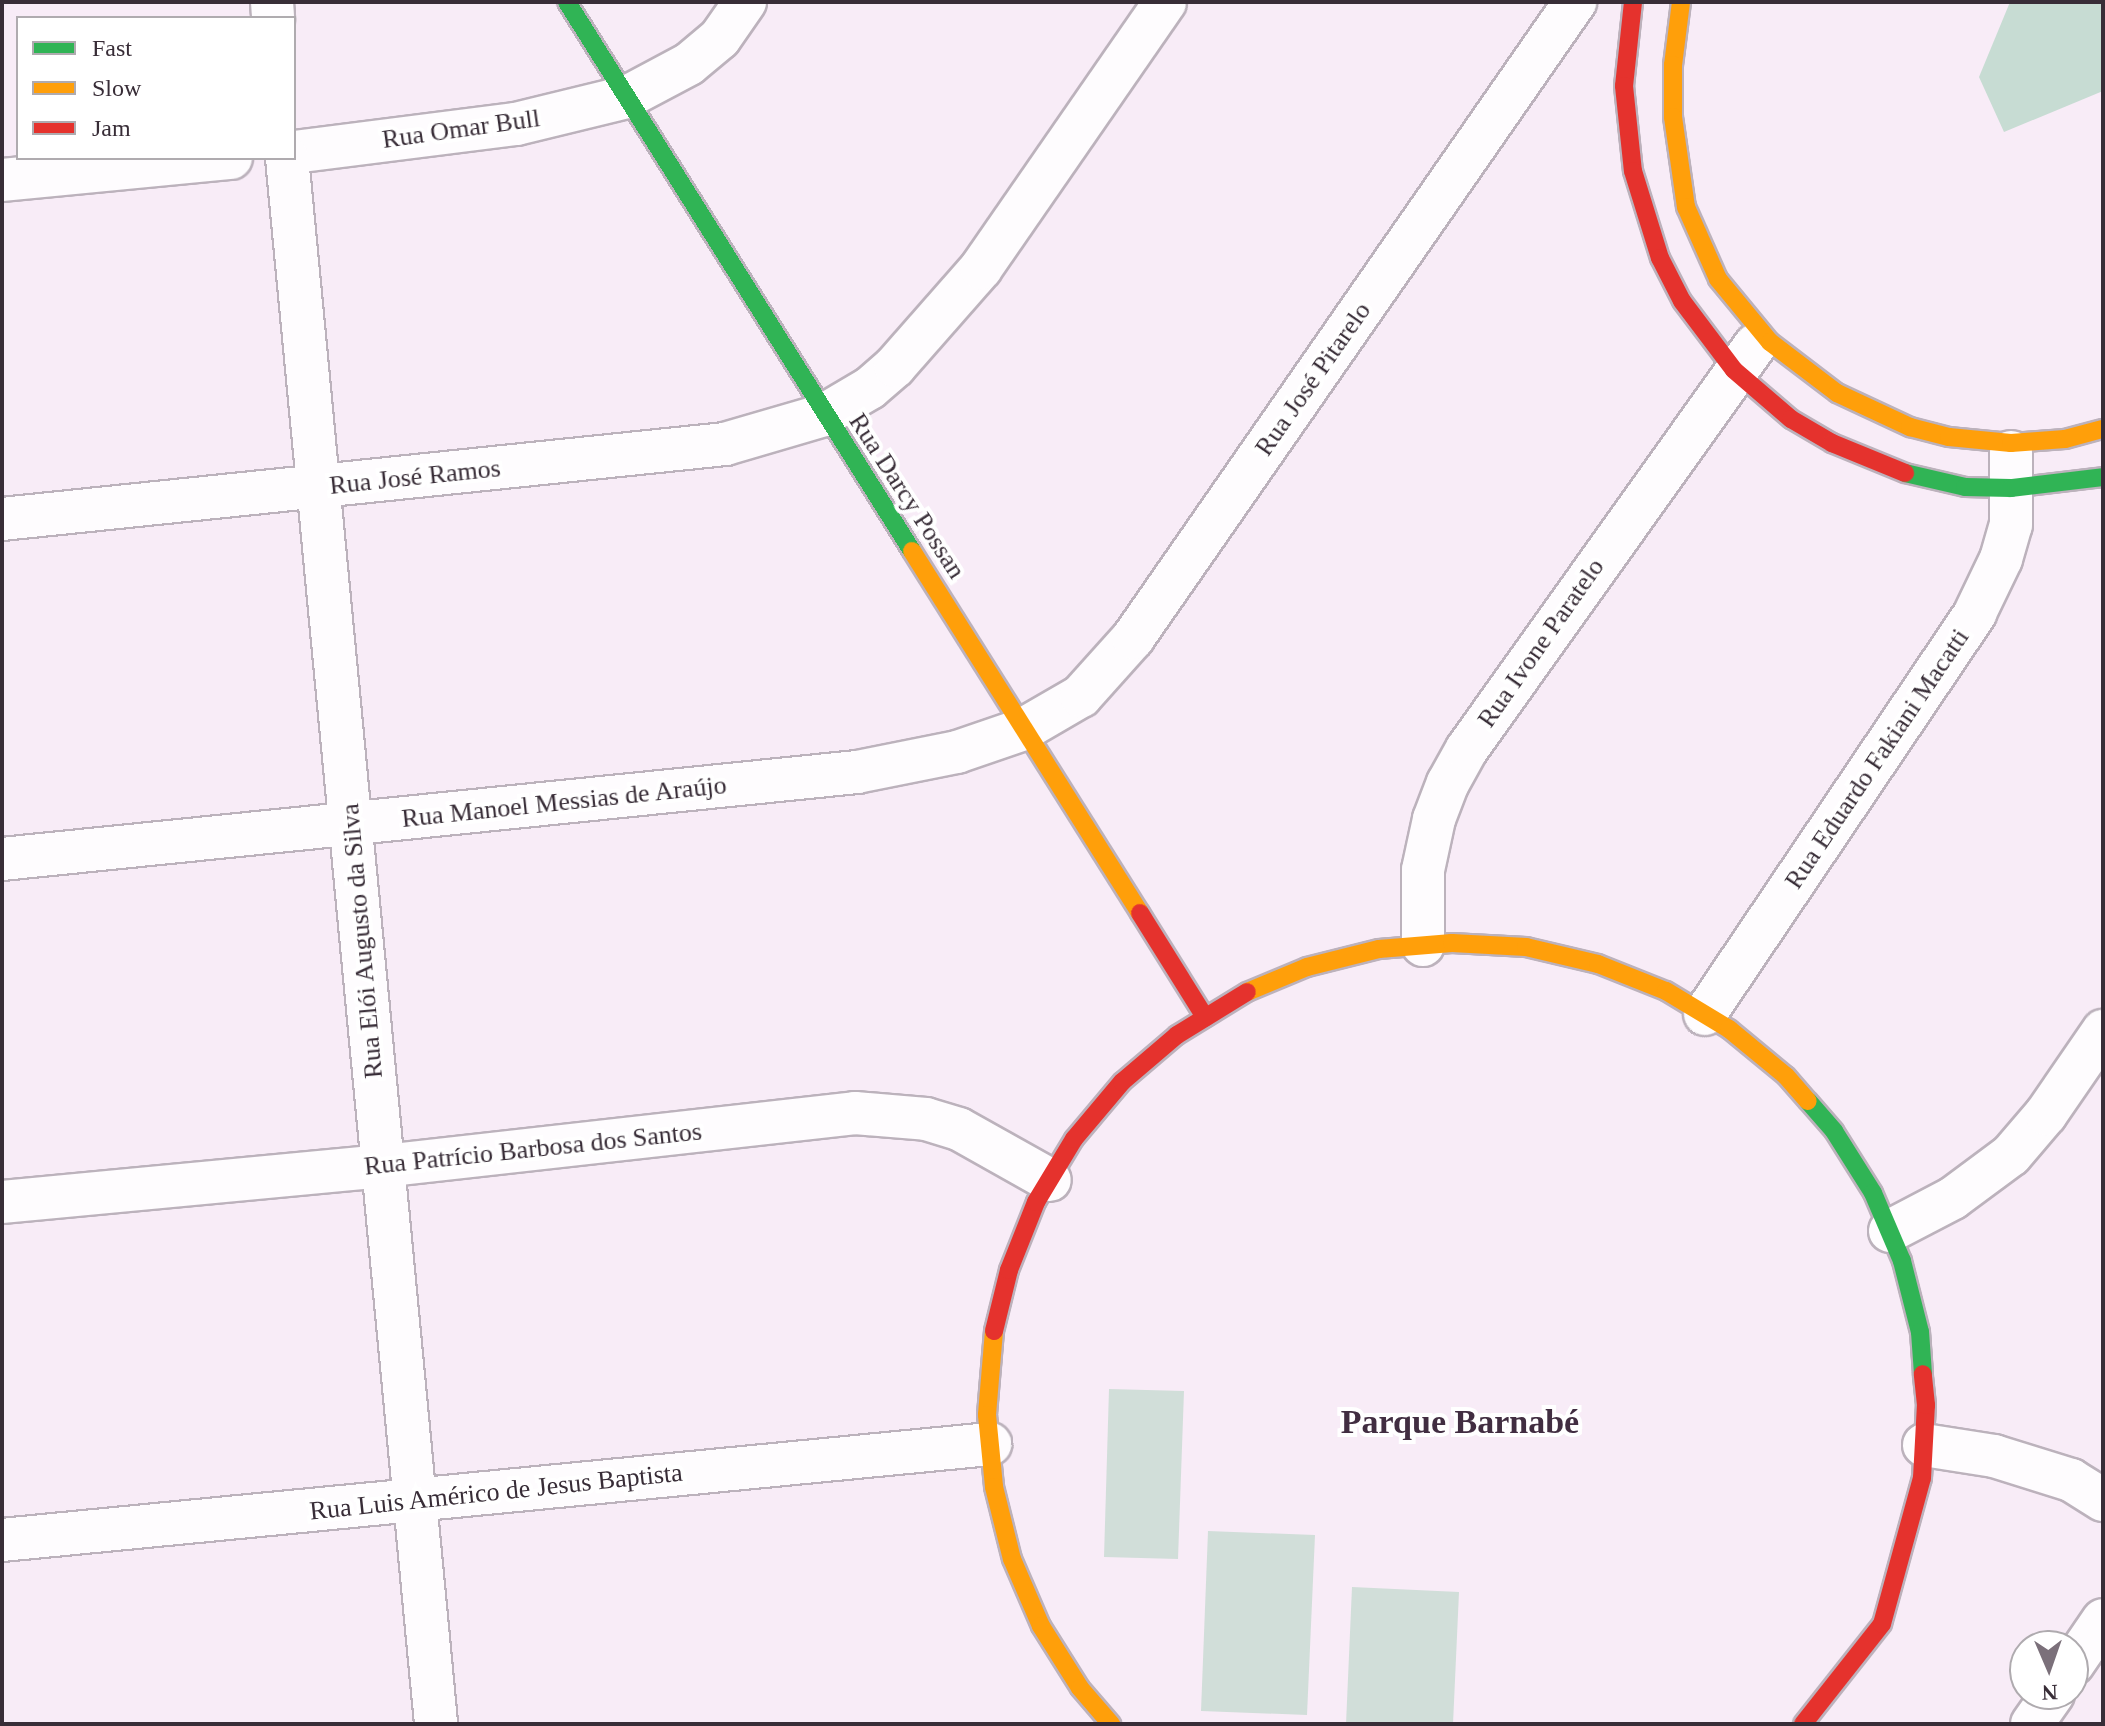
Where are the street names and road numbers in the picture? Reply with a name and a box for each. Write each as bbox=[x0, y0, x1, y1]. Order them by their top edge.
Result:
street label: Rua Omar Bull bbox=[380, 102, 542, 156]
street label: Rua José Pitarelo bbox=[1248, 296, 1378, 462]
street label: Rua Darcy Possan bbox=[842, 408, 972, 584]
street label: Rua José Ramos bbox=[328, 453, 502, 501]
street label: Rua Ivone Paratelo bbox=[1471, 552, 1611, 734]
street label: Rua Eduardo Fakiani Macatti bbox=[1778, 623, 1976, 895]
street label: Rua Manoel Messias de Araújo bbox=[399, 769, 729, 835]
street label: Rua Elói Augusto da Silva bbox=[334, 802, 390, 1080]
street label: Rua Patrício Barbosa dos Santos bbox=[363, 1116, 703, 1182]
street label: Rua Luis Américo de Jesus Baptista bbox=[307, 1457, 685, 1527]

